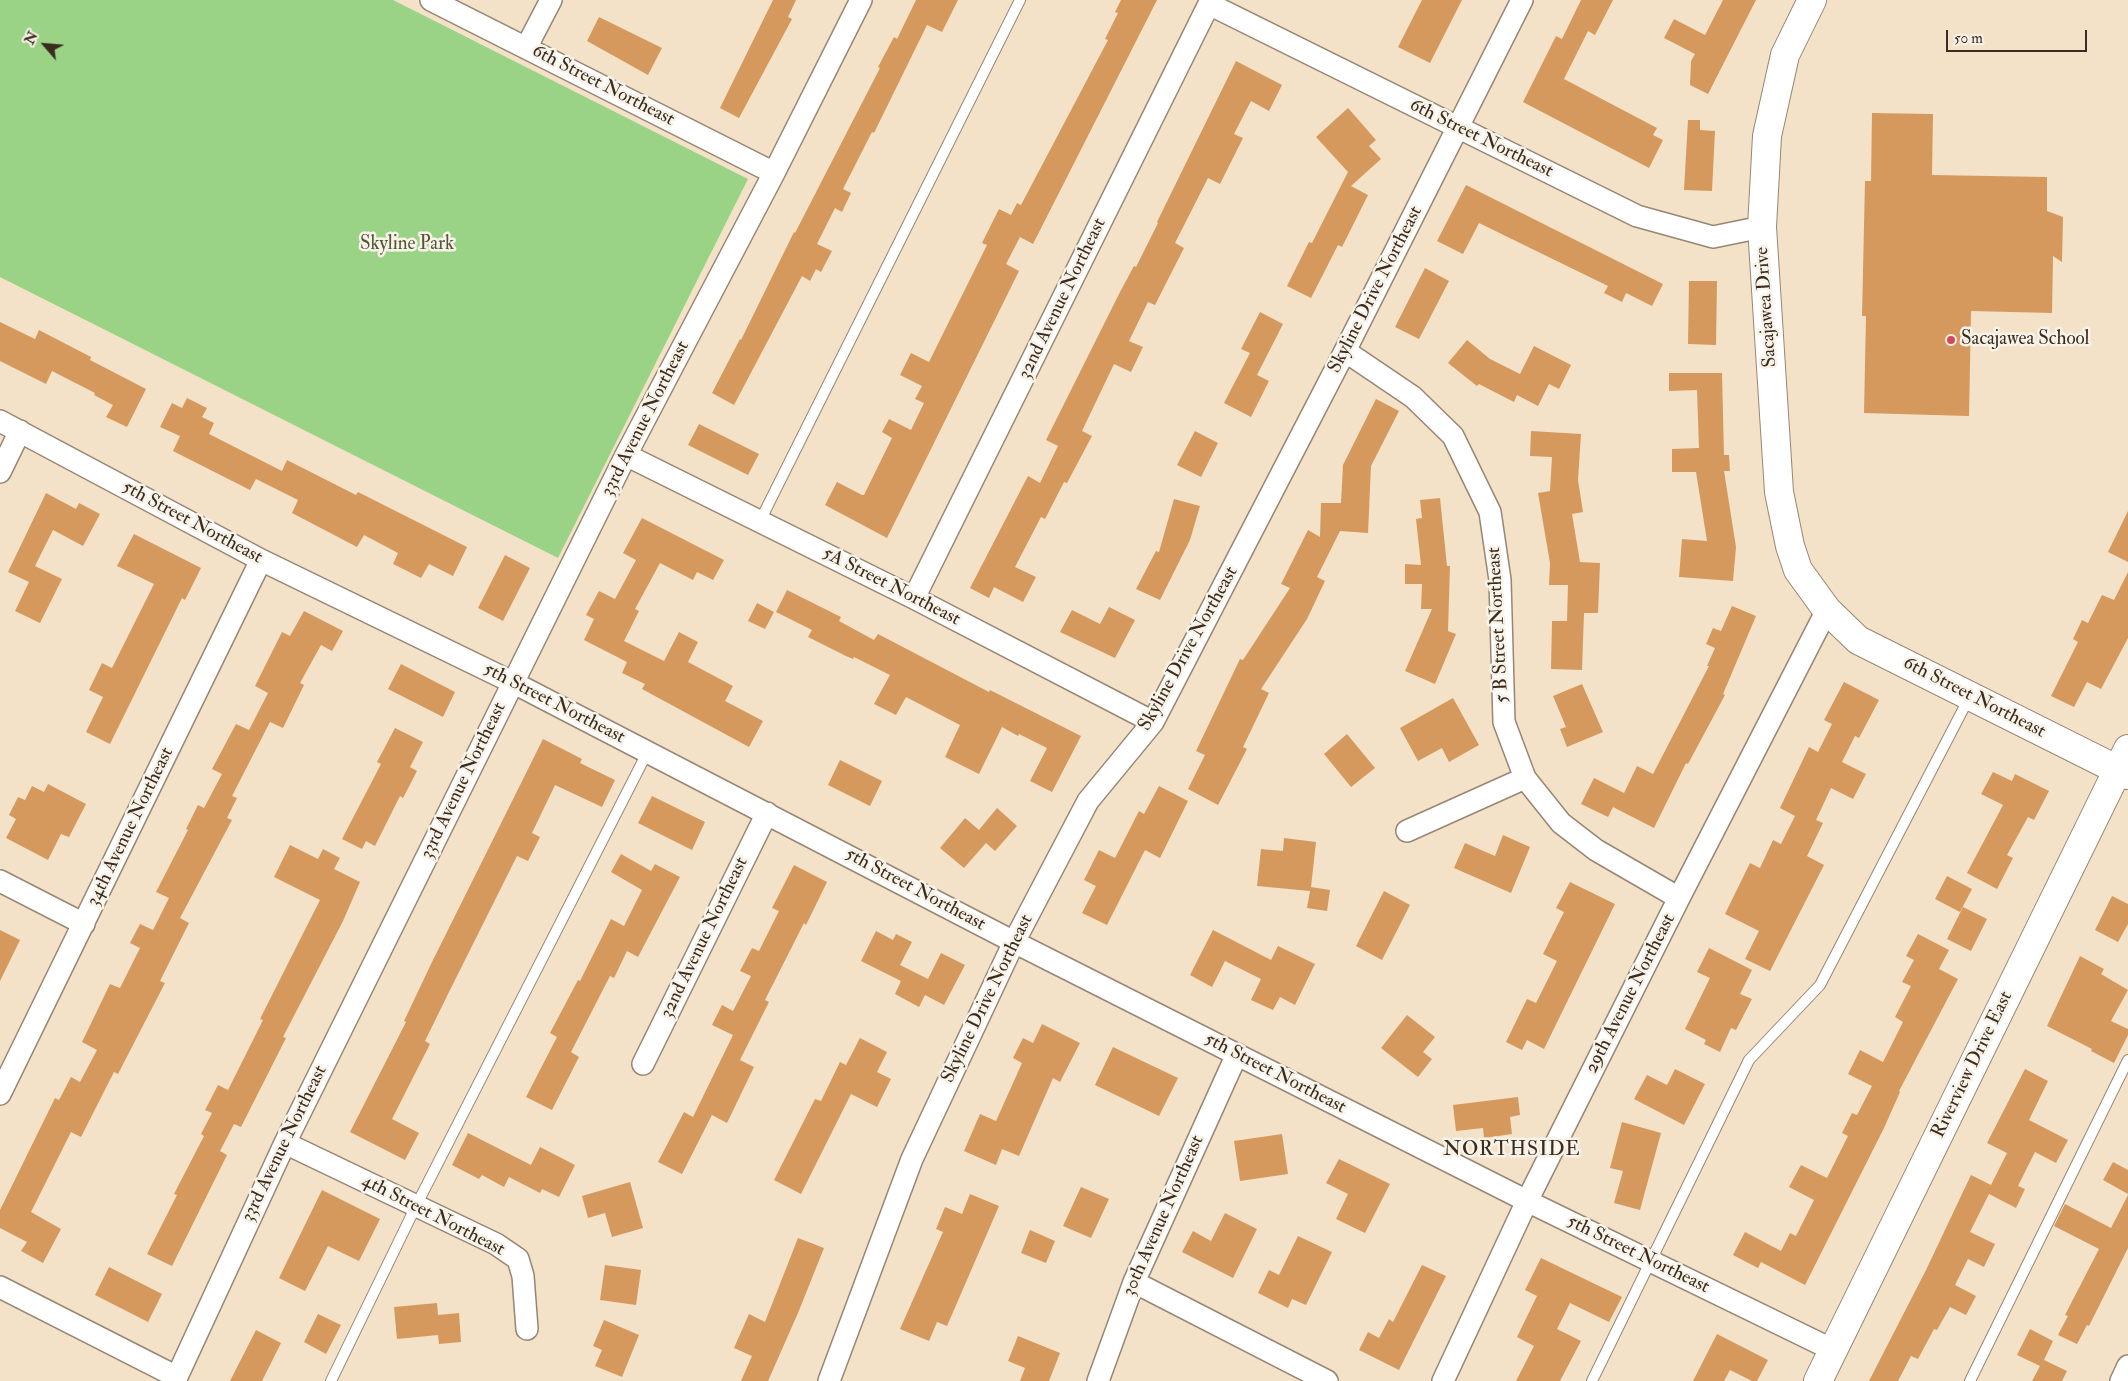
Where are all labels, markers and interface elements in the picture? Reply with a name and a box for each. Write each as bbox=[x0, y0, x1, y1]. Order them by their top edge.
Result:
north arrow bbox=[20, 20, 70, 70]
scale bar bbox=[1948, 20, 2089, 52]
text: N bbox=[21, 29, 42, 47]
text: 50 m bbox=[1954, 29, 1983, 48]
street label: 6th Street Northeast bbox=[528, 40, 678, 132]
street label: 6th Street Northeast bbox=[1406, 94, 1556, 184]
street label: Skyline Drive Northeast bbox=[1324, 203, 1428, 377]
street label: 32nd Avenue Northeast bbox=[1014, 215, 1112, 383]
park label: Skyline Park bbox=[360, 234, 454, 256]
street label: Sacajawea Drive bbox=[1751, 246, 1783, 368]
place label: Sacajawea School bbox=[1961, 329, 2089, 351]
marker: Sacajawea School bbox=[1945, 334, 1957, 346]
street label: 33rd Avenue Northeast bbox=[597, 338, 695, 500]
street label: 5th Street Northeast bbox=[118, 476, 266, 570]
street label: 5A Street Northeast bbox=[818, 542, 964, 632]
street label: 5 B Street Northeast bbox=[1484, 547, 1514, 703]
street label: Skyline Drive Northeast bbox=[1134, 563, 1244, 735]
street label: 6th Street Northeast bbox=[1899, 652, 2049, 744]
street label: 5th Street Northeast bbox=[480, 659, 628, 749]
street label: 33rd Avenue Northeast bbox=[416, 699, 512, 863]
street label: 34th Avenue Northeast bbox=[83, 744, 179, 910]
street label: 5th Street Northeast bbox=[841, 843, 989, 937]
street label: 32nd Avenue Northeast bbox=[656, 854, 754, 1022]
street label: 29th Avenue Northeast bbox=[1581, 910, 1681, 1078]
street label: Skyline Drive Northeast bbox=[937, 911, 1039, 1087]
street label: Riverview Drive East bbox=[1928, 988, 2018, 1142]
street label: 5th Street Northeast bbox=[1201, 1029, 1349, 1119]
street label: 33rd Avenue Northeast bbox=[237, 1062, 333, 1226]
street label: 30th Avenue Northeast bbox=[1118, 1132, 1210, 1300]
district label: NORTHSIDE bbox=[1442, 1139, 1582, 1163]
street label: 4th Street Northeast bbox=[358, 1170, 508, 1262]
street label: 5th Street Northeast bbox=[1563, 1211, 1713, 1299]

